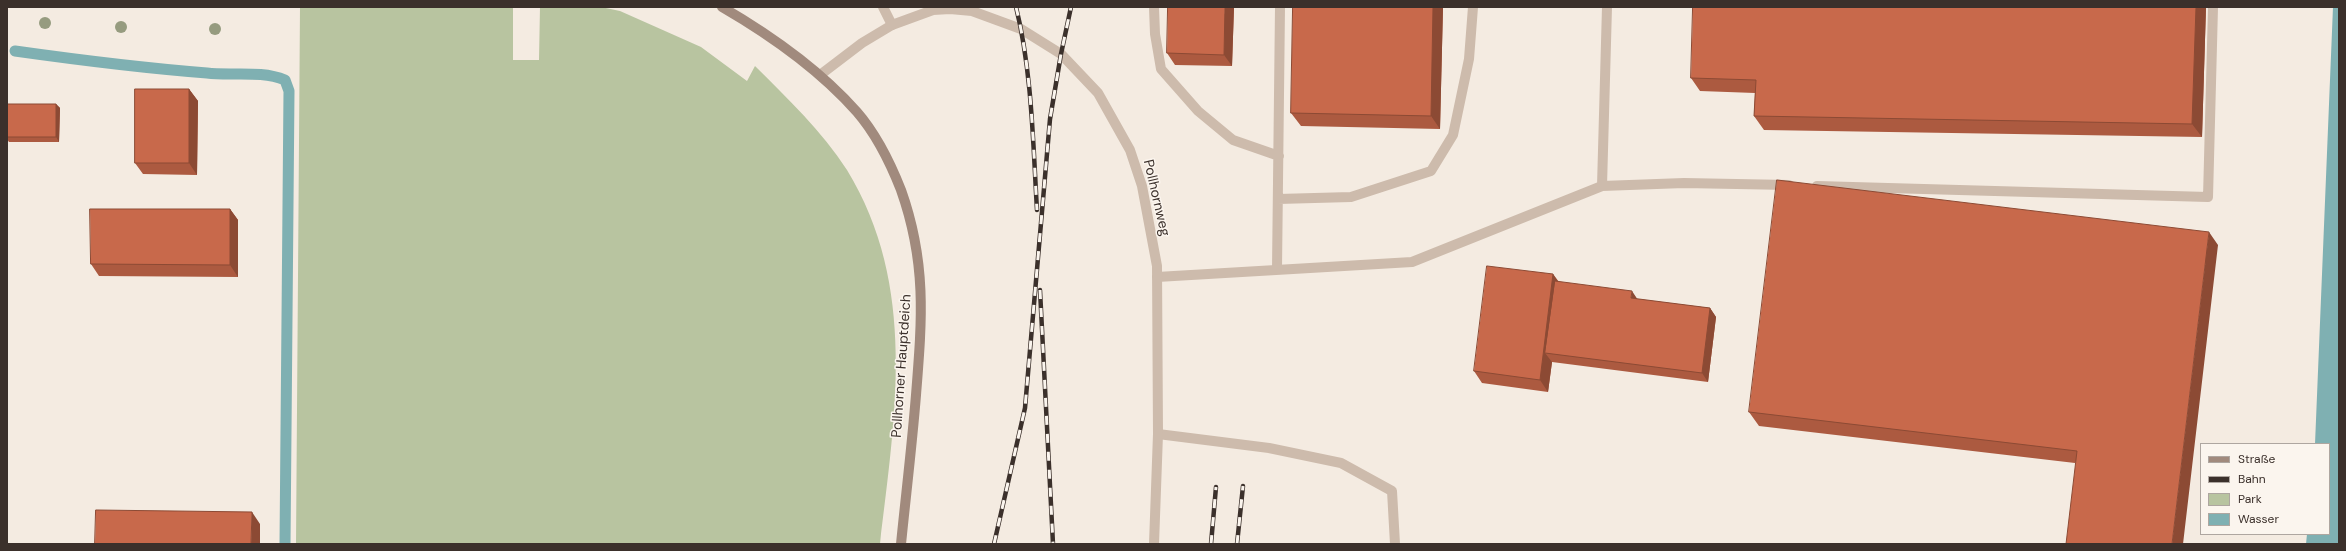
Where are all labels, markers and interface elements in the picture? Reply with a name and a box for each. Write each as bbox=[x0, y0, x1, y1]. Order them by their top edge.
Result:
street label: Pollhornweg bbox=[1139, 158, 1173, 238]
street label: Pollhorner Hauptdeich bbox=[889, 294, 915, 438]
legend bbox=[2200, 443, 2330, 535]
text: Straße bbox=[2238, 451, 2275, 467]
text: Bahn bbox=[2238, 471, 2266, 487]
text: Park bbox=[2238, 491, 2262, 507]
text: Wasser bbox=[2238, 511, 2279, 527]

